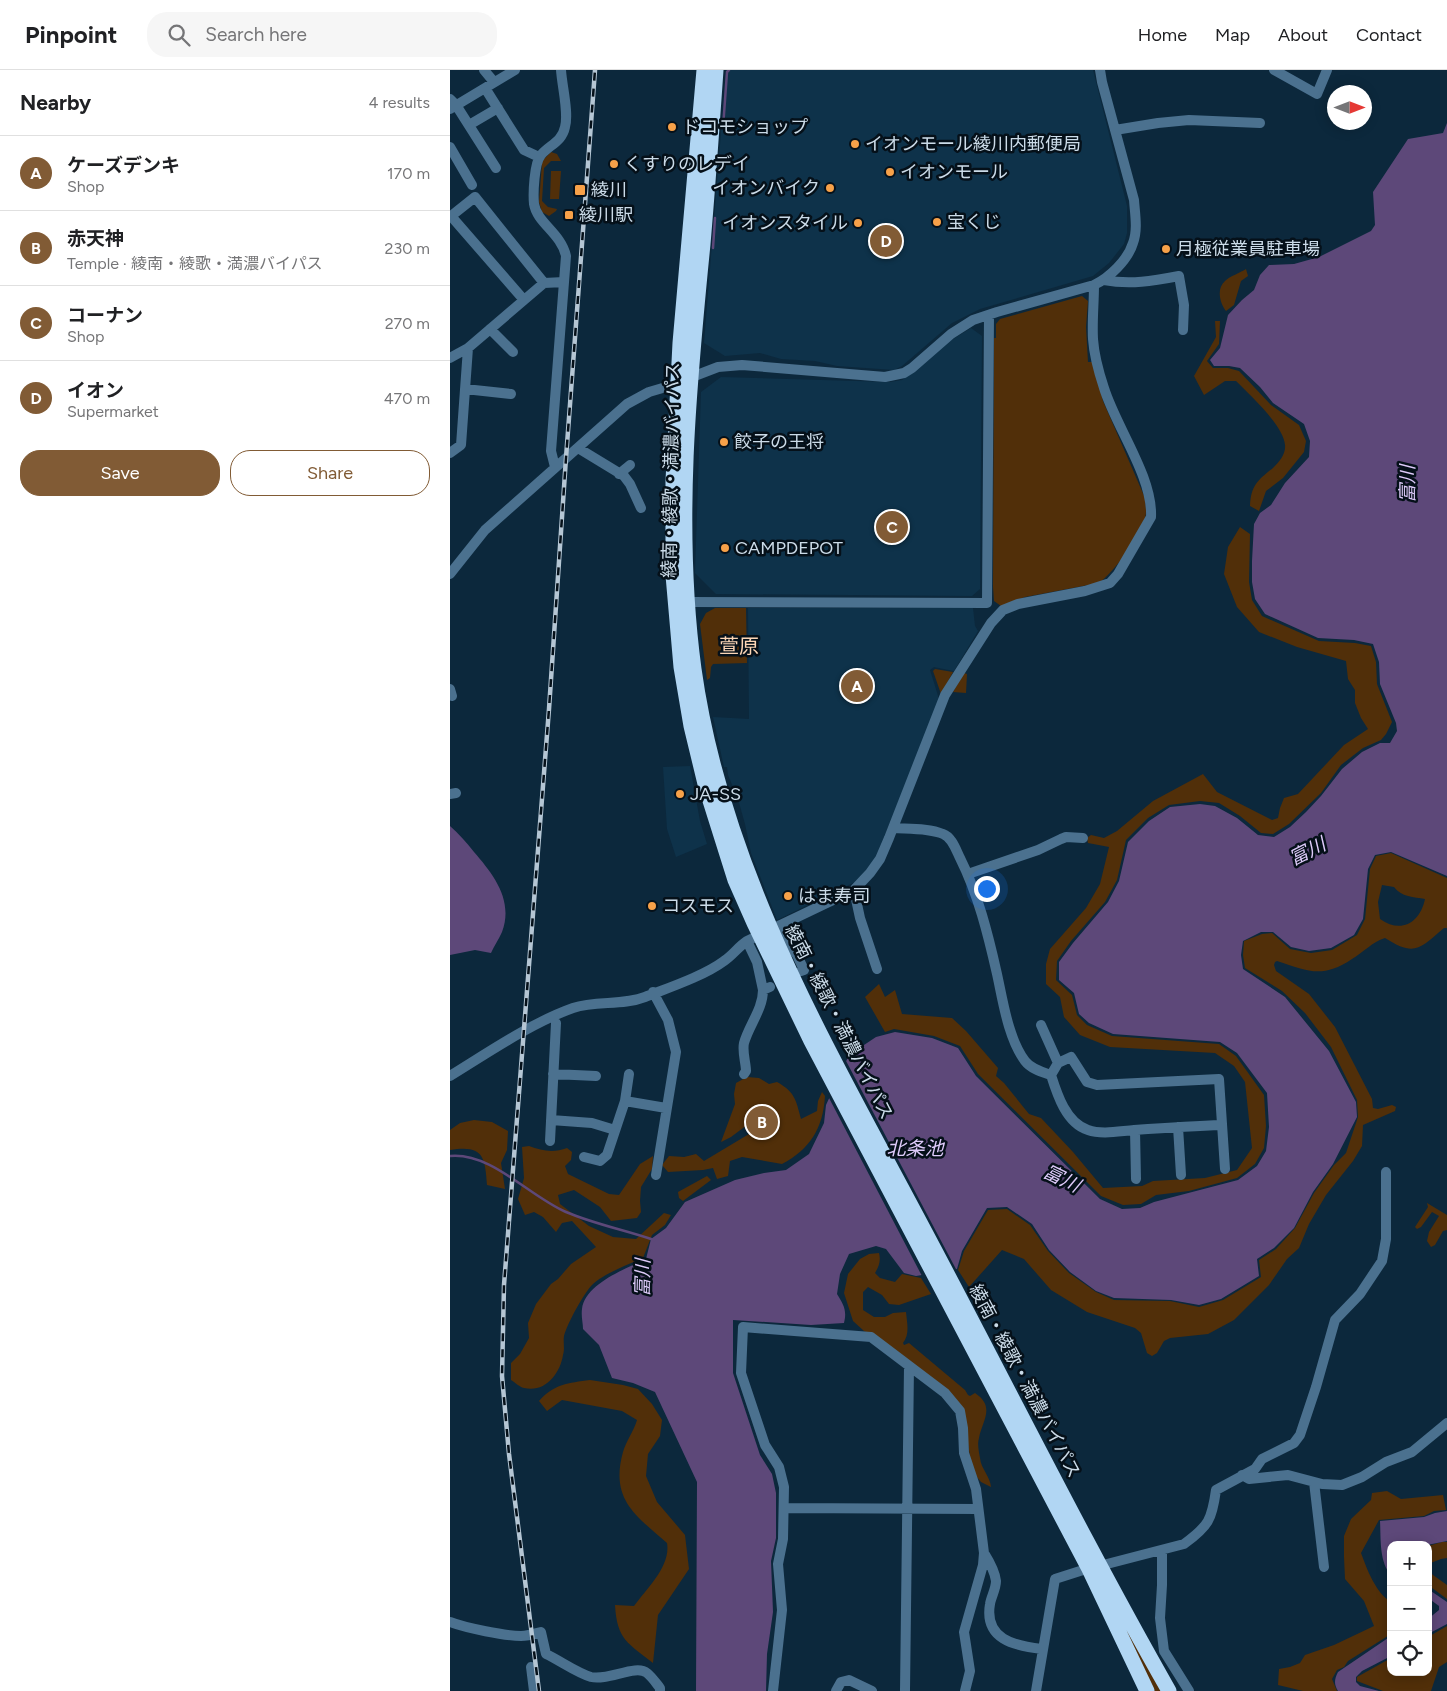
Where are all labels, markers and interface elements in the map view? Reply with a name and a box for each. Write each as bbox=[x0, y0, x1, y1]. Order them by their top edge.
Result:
search box bbox=[147, 12, 497, 57]
text: Pinpoint bbox=[25, 20, 117, 49]
icon: search bbox=[165, 21, 193, 49]
text: Search here bbox=[205, 23, 307, 46]
text: Home bbox=[1138, 24, 1187, 46]
text: Map bbox=[1215, 24, 1250, 46]
text: About bbox=[1278, 24, 1328, 46]
text: Contact bbox=[1356, 24, 1422, 46]
north arrow bbox=[1327, 85, 1372, 130]
text: Nearby bbox=[20, 90, 91, 115]
text: 4 results bbox=[369, 93, 430, 112]
place label: ドコモショップ bbox=[682, 116, 808, 138]
marker: ドコモショップ bbox=[666, 121, 678, 133]
place label: イオンモール綾川内郵便局 bbox=[865, 133, 1081, 155]
marker: イオンモール綾川内郵便局 bbox=[849, 138, 861, 150]
place label: くすりのレデイ bbox=[624, 153, 750, 175]
text: ケーズデンキ bbox=[67, 154, 180, 177]
marker: くすりのレデイ bbox=[608, 158, 620, 170]
place label: イオンモール bbox=[900, 161, 1008, 183]
text: A bbox=[30, 164, 42, 183]
text: 170 m bbox=[387, 164, 430, 183]
marker: イオンモール bbox=[884, 166, 896, 178]
text: Shop bbox=[67, 177, 105, 196]
place label: イオンバイク bbox=[712, 177, 820, 199]
place label: 綾川 bbox=[591, 179, 627, 201]
marker: イオンバイク bbox=[824, 182, 836, 194]
marker: 綾川 bbox=[573, 183, 587, 197]
place label: 綾川駅 bbox=[579, 204, 633, 226]
marker: 綾川駅 bbox=[563, 209, 575, 221]
place label: 宝くじ bbox=[947, 211, 1001, 233]
place label: イオンスタイル bbox=[722, 212, 848, 234]
marker: 宝くじ bbox=[931, 216, 943, 228]
marker: イオンスタイル bbox=[852, 217, 864, 229]
pin: D bbox=[870, 222, 902, 260]
text: 赤天神 bbox=[67, 227, 124, 250]
place label: 月極従業員駐車場 bbox=[1176, 238, 1320, 260]
text: B bbox=[31, 239, 41, 258]
text: 230 m bbox=[385, 239, 430, 258]
marker: 月極従業員駐車場 bbox=[1160, 243, 1172, 255]
text: Temple · 綾南・綾歌・満濃バイパス bbox=[67, 254, 323, 273]
text: コーナン bbox=[67, 304, 143, 327]
text: C bbox=[30, 314, 42, 333]
text: 270 m bbox=[385, 314, 430, 333]
text: Shop bbox=[67, 327, 105, 346]
street label: 綾南・綾歌・満濃バイパス bbox=[658, 362, 684, 578]
text: イオン bbox=[67, 379, 124, 402]
text: D bbox=[30, 389, 42, 408]
text: 470 m bbox=[384, 389, 430, 408]
text: Supermarket bbox=[67, 402, 159, 421]
place label: 餃子の王将 bbox=[734, 431, 824, 453]
marker: 餃子の王将 bbox=[718, 436, 730, 448]
button: Save bbox=[20, 450, 220, 496]
button: Share bbox=[230, 450, 430, 496]
water label: 富川 bbox=[1396, 463, 1419, 503]
pin: C bbox=[876, 508, 908, 546]
place label: CAMPDEPOT bbox=[735, 537, 843, 559]
marker: CAMPDEPOT bbox=[719, 542, 731, 554]
district label: 萱原 bbox=[719, 634, 759, 658]
pin: A bbox=[841, 667, 873, 705]
place label: JA-SS bbox=[690, 783, 741, 805]
marker: JA-SS bbox=[674, 788, 686, 800]
water label: 富川 bbox=[1285, 832, 1331, 870]
your location bbox=[974, 876, 1000, 902]
place label: はま寿司 bbox=[798, 885, 870, 907]
marker: はま寿司 bbox=[782, 890, 794, 902]
place label: コスモス bbox=[662, 895, 734, 917]
marker: コスモス bbox=[646, 900, 658, 912]
street label: 綾南・綾歌・満濃バイパス bbox=[780, 921, 898, 1123]
pin: B bbox=[746, 1103, 778, 1141]
water label: 北条池 bbox=[886, 1137, 945, 1160]
water label: 富川 bbox=[1040, 1160, 1086, 1198]
water label: 富川 bbox=[631, 1257, 654, 1297]
street label: 綾南・綾歌・満濃バイパス bbox=[965, 1281, 1085, 1481]
map controls bbox=[1387, 1541, 1432, 1676]
button: + bbox=[1387, 1541, 1432, 1586]
button: − bbox=[1387, 1586, 1432, 1631]
button: locate bbox=[1387, 1631, 1432, 1676]

